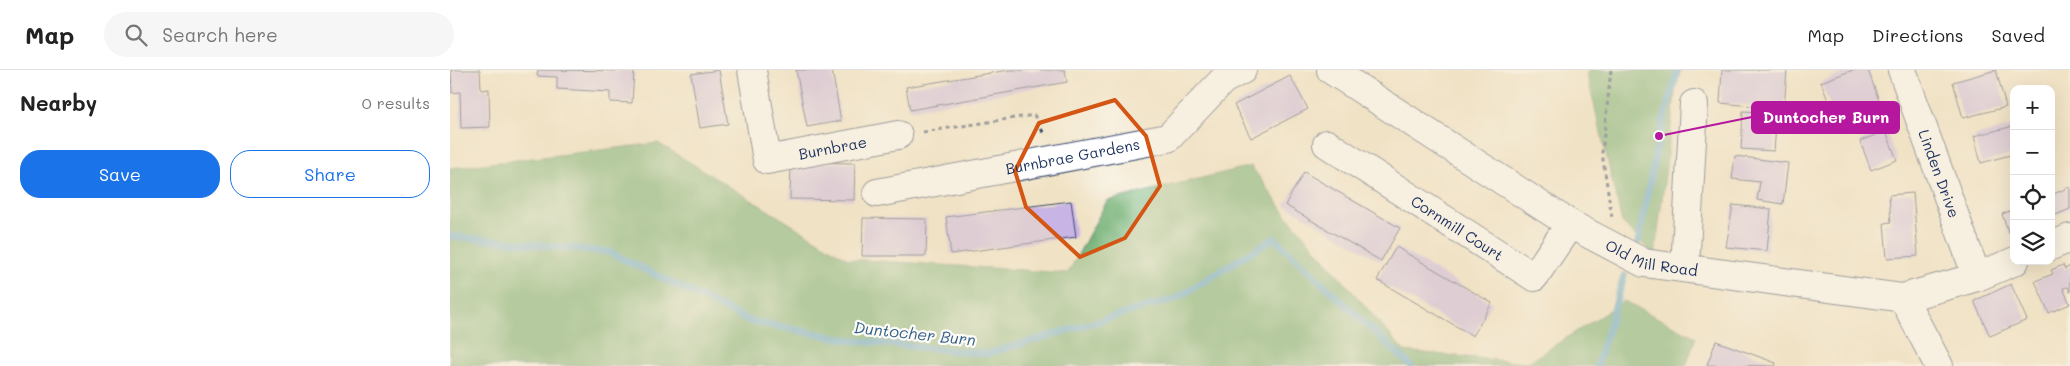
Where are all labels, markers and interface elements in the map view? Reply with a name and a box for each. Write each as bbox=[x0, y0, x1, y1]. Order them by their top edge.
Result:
search box bbox=[104, 12, 454, 57]
text: Map bbox=[25, 19, 74, 50]
icon: search bbox=[122, 21, 150, 49]
text: Search here bbox=[162, 22, 278, 47]
text: Map bbox=[1807, 23, 1844, 47]
text: Directions bbox=[1872, 23, 1964, 47]
text: Saved bbox=[1992, 23, 2045, 47]
map controls bbox=[2010, 85, 2055, 265]
button: + bbox=[2010, 85, 2055, 130]
text: Nearby bbox=[20, 89, 97, 116]
text: 0 results bbox=[362, 92, 430, 113]
callout: Duntocher Burn bbox=[1752, 102, 1899, 133]
text: Duntocher Burn bbox=[1763, 106, 1889, 127]
street label: Linden Drive bbox=[1914, 127, 1965, 220]
button: − bbox=[2010, 130, 2055, 175]
street label: Burnbrae bbox=[797, 131, 868, 164]
street label: Burnbrae Gardens bbox=[1004, 134, 1141, 179]
button: Save bbox=[20, 150, 220, 198]
button: Share bbox=[230, 150, 430, 198]
button: locate bbox=[2010, 175, 2055, 220]
street label: Cornmill Court bbox=[1407, 191, 1508, 265]
button: layers bbox=[2010, 220, 2055, 265]
street label: Old Mill Road bbox=[1602, 235, 1699, 280]
water label: Duntocher Burn bbox=[853, 316, 977, 350]

